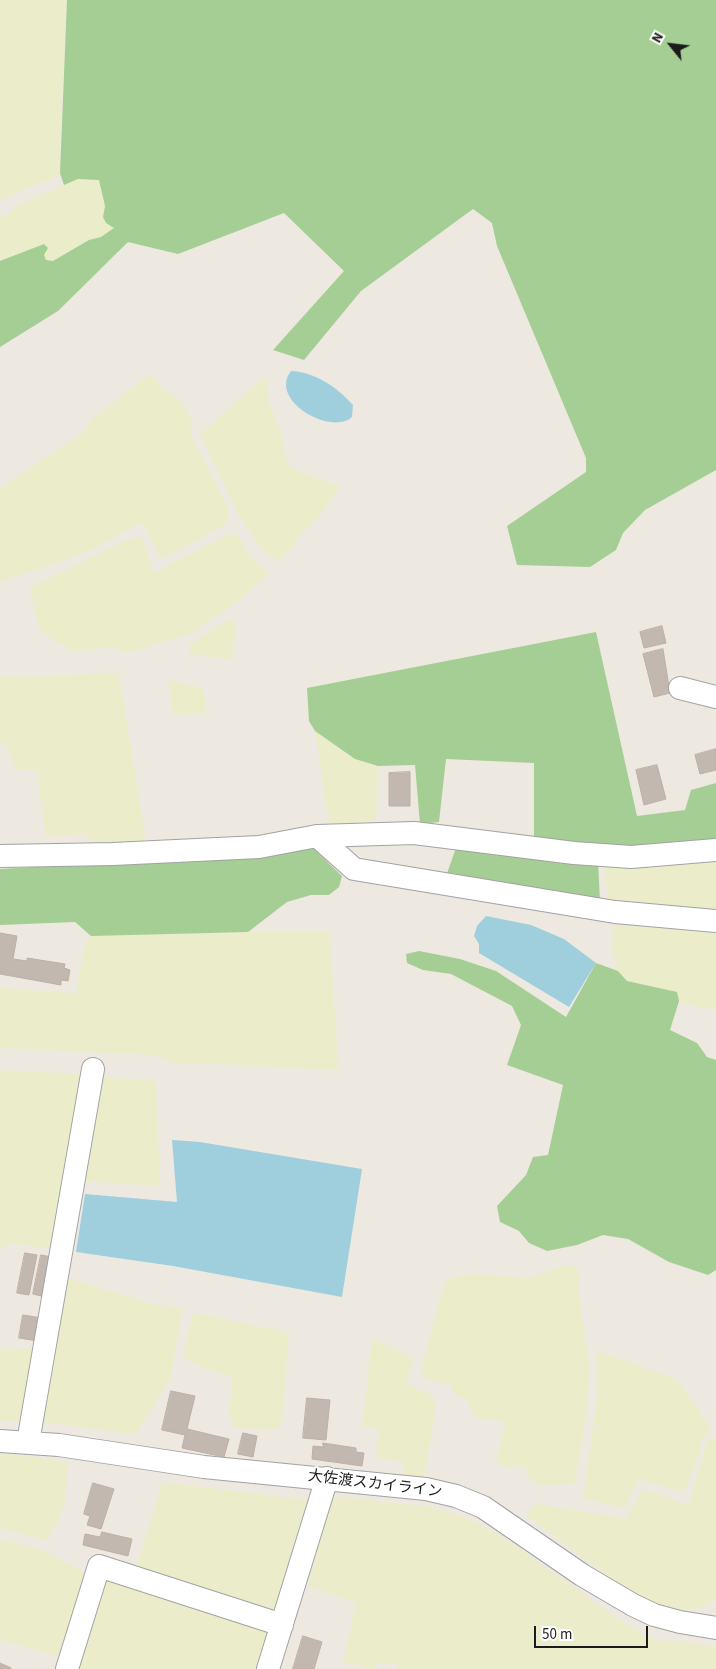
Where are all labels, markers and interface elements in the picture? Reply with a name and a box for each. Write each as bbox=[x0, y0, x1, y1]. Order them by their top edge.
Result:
north arrow bbox=[646, 20, 696, 70]
text: N bbox=[647, 29, 669, 47]
street label: 大佐渡スカイライン bbox=[307, 1468, 443, 1502]
scale bar bbox=[536, 1616, 650, 1648]
text: 50 m bbox=[542, 1624, 572, 1645]

